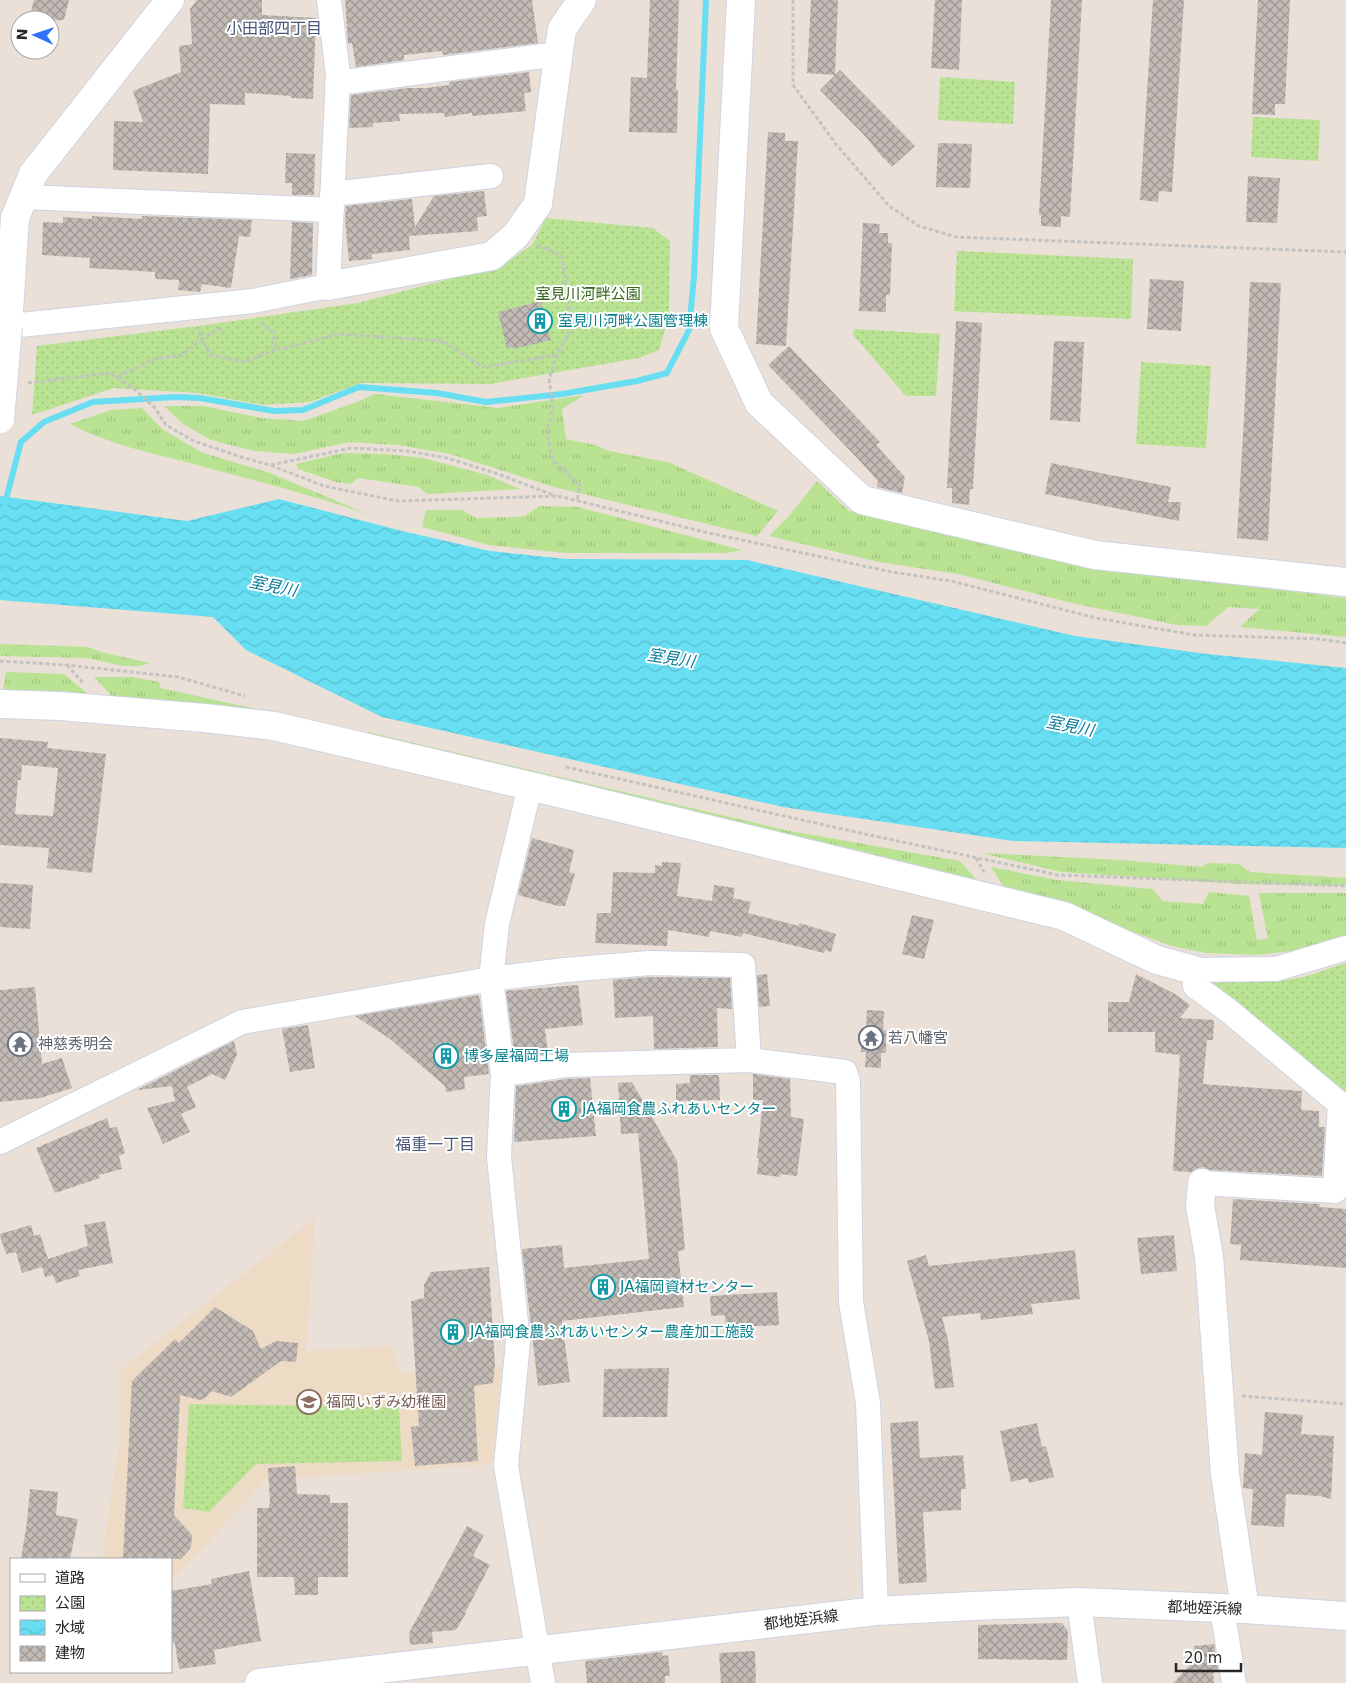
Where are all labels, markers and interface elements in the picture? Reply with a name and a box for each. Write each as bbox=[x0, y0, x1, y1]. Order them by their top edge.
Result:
north arrow bbox=[10, 10, 60, 60]
district label: 小田部四丁目 bbox=[226, 19, 322, 38]
text: N bbox=[14, 28, 30, 41]
park label: 室見川河畔公園 bbox=[535, 285, 641, 303]
building icon: 室見川河畔公園管理棟 bbox=[527, 308, 553, 334]
place label: 室見川河畔公園管理棟 bbox=[558, 312, 708, 330]
water label: 室見川 bbox=[248, 572, 300, 601]
water label: 室見川 bbox=[646, 645, 698, 671]
water label: 室見川 bbox=[1045, 712, 1097, 740]
temple icon: 若八幡宮 bbox=[858, 1025, 884, 1051]
place label: 若八幡宮 bbox=[888, 1029, 948, 1047]
temple icon: 神慈秀明会 bbox=[7, 1031, 33, 1057]
place label: 神慈秀明会 bbox=[38, 1035, 113, 1053]
building icon: 博多屋福岡工場 bbox=[433, 1043, 459, 1069]
place label: 博多屋福岡工場 bbox=[464, 1047, 569, 1065]
building icon: JA福岡食農ふれあいセンター bbox=[551, 1096, 577, 1122]
place label: JA福岡食農ふれあいセンター bbox=[581, 1100, 776, 1118]
district label: 福重一丁目 bbox=[395, 1135, 475, 1154]
building icon: JA福岡資材センター bbox=[590, 1274, 616, 1300]
place label: JA福岡資材センター bbox=[619, 1278, 754, 1296]
building icon: JA福岡食農ふれあいセンター農産加工施設 bbox=[440, 1319, 466, 1345]
place label: JA福岡食農ふれあいセンター農産加工施設 bbox=[469, 1323, 754, 1341]
school or university icon: 福岡いずみ幼稚園 bbox=[296, 1389, 322, 1415]
place label: 福岡いずみ幼稚園 bbox=[326, 1393, 446, 1411]
legend bbox=[10, 1558, 172, 1673]
text: 道路 bbox=[55, 1569, 85, 1587]
text: 公園 bbox=[55, 1594, 85, 1612]
street label: 都地姪浜線 bbox=[1167, 1598, 1243, 1618]
street label: 都地姪浜線 bbox=[763, 1606, 839, 1634]
text: 水域 bbox=[55, 1619, 85, 1637]
scale bar bbox=[1176, 1640, 1241, 1672]
text: 建物 bbox=[55, 1644, 85, 1662]
text: 20 m bbox=[1184, 1649, 1222, 1667]

